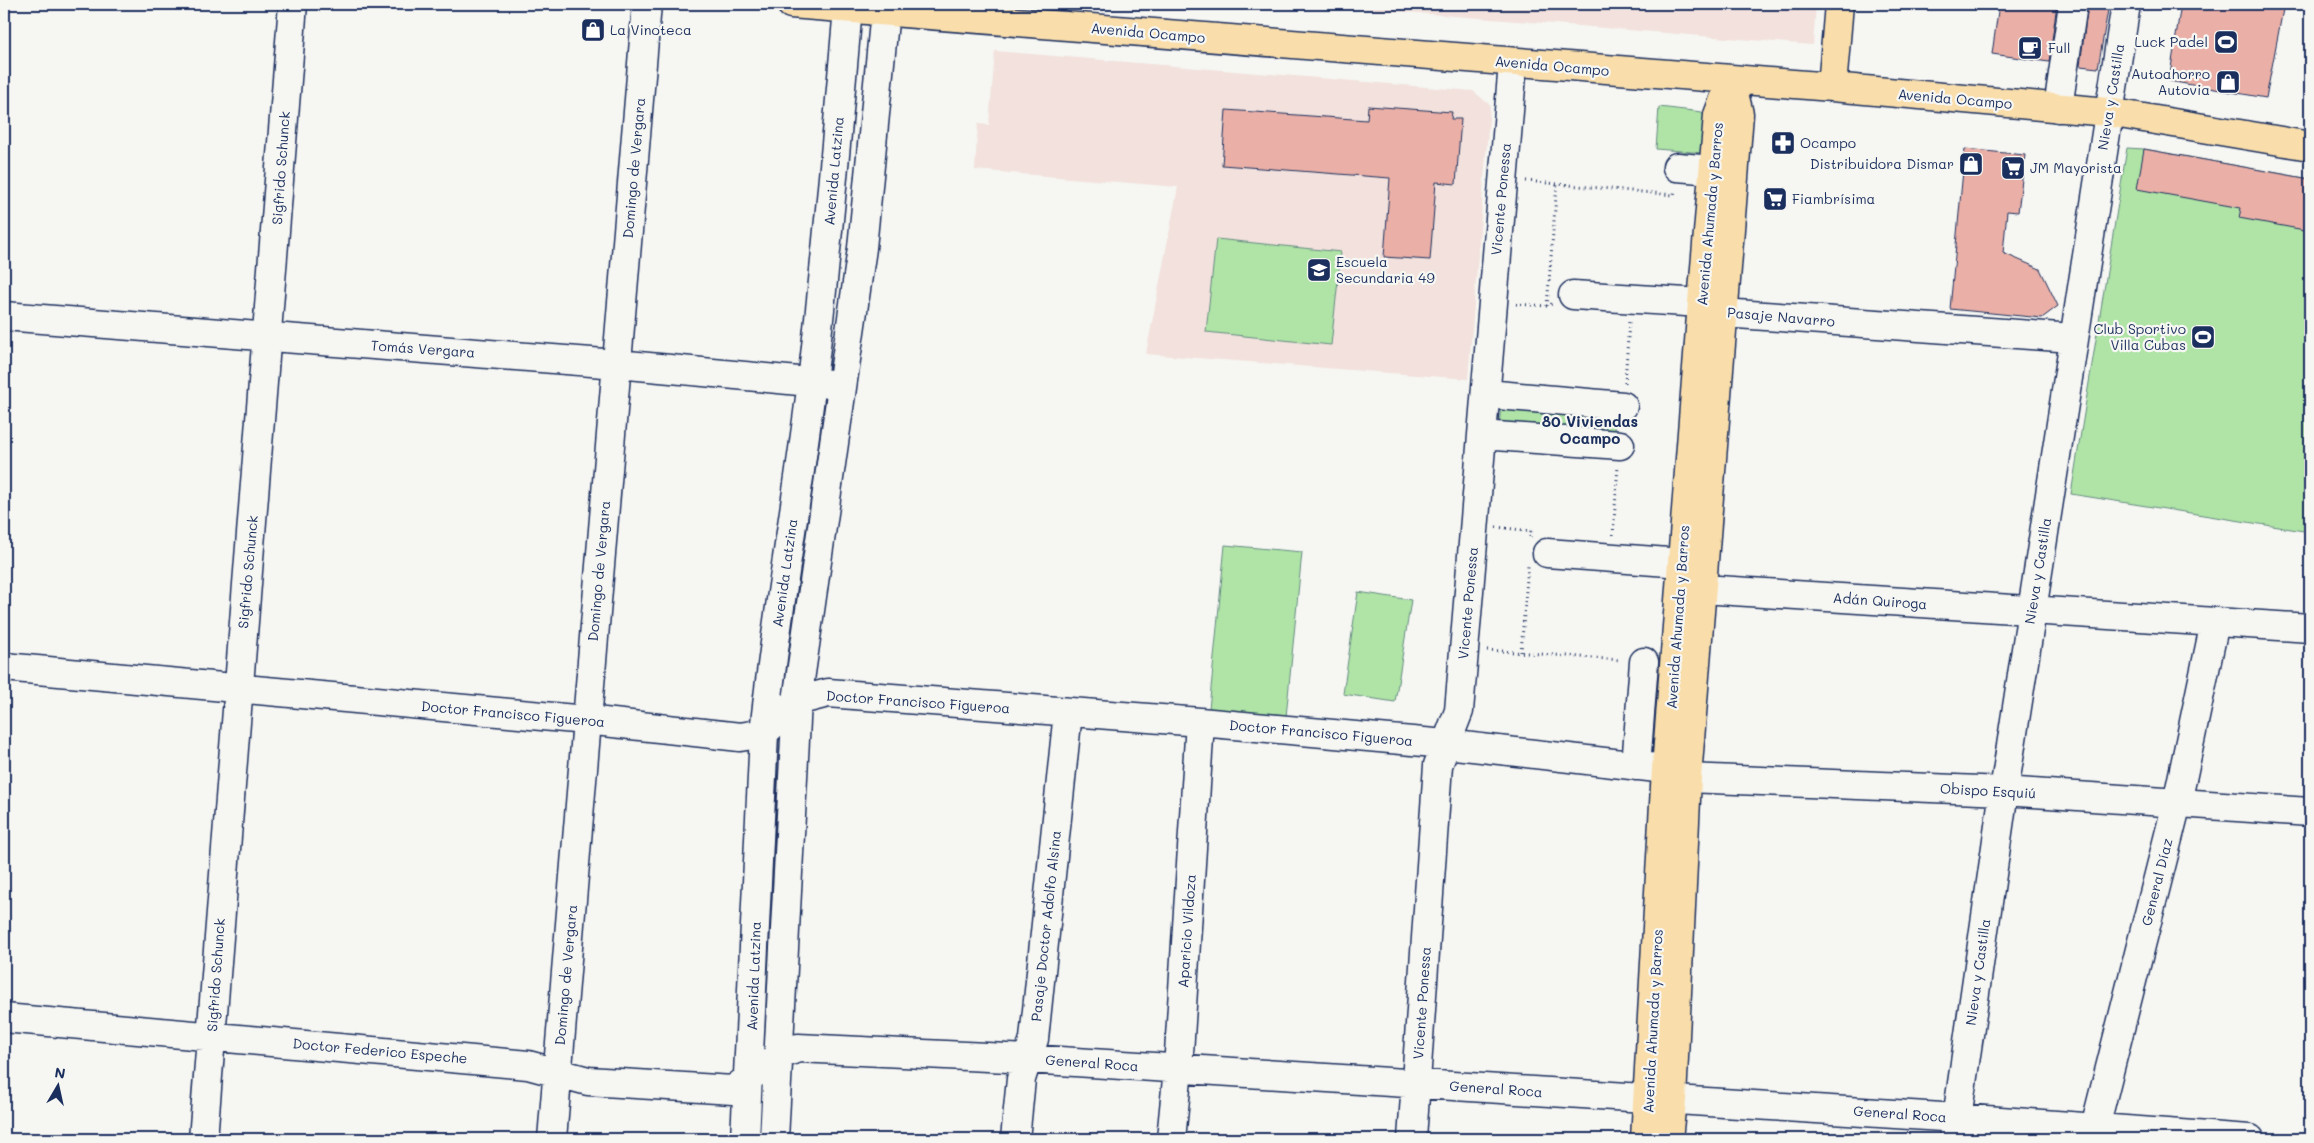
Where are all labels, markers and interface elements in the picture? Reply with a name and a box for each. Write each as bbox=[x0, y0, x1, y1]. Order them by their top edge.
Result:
shop icon: La Vinoteca bbox=[580, 17, 606, 43]
street label: Avenida Ocampo bbox=[1090, 18, 1206, 47]
place label: La Vinoteca bbox=[610, 20, 692, 39]
sports icon: Luck Padel bbox=[2213, 29, 2239, 55]
place label: Luck Padel bbox=[2135, 32, 2208, 51]
cafe icon: Full bbox=[2017, 35, 2043, 61]
place label: Full bbox=[2048, 38, 2071, 57]
street label: Nieva y Castilla bbox=[2093, 42, 2128, 151]
street label: Avenida Ocampo bbox=[1494, 51, 1610, 80]
place label: Autoahorro Autovia bbox=[2131, 64, 2210, 99]
shop icon: Autoahorro Autovia bbox=[2215, 69, 2241, 95]
street label: Avenida Ocampo bbox=[1897, 84, 2013, 113]
street label: Domingo de Vergara bbox=[618, 97, 649, 239]
street label: Sigfrido Schunck bbox=[267, 111, 294, 225]
street label: Avenida Latzina bbox=[819, 116, 848, 226]
street label: Avenida Ahumada y Barros bbox=[1692, 121, 1727, 306]
pharmacy icon: Ocampo bbox=[1770, 130, 1796, 156]
place label: Ocampo bbox=[1800, 133, 1856, 152]
street label: Vicente Ponessa bbox=[1486, 142, 1515, 256]
shop icon: Distribuidora Dismar bbox=[1958, 151, 1984, 177]
place label: Distribuidora Dismar bbox=[1810, 154, 1954, 173]
supermarket icon: JM Mayorista bbox=[2000, 155, 2026, 181]
place label: JM Mayorista bbox=[2030, 158, 2122, 177]
supermarket icon: Fiambrísima bbox=[1762, 186, 1788, 212]
place label: Fiambrísima bbox=[1792, 189, 1875, 208]
place label: Escuela Secundaria 49 bbox=[1336, 252, 1435, 287]
school or university icon: Escuela Secundaria 49 bbox=[1306, 257, 1332, 283]
street label: Pasaje Navarro bbox=[1726, 302, 1836, 331]
place label: Club Sportivo Villa Cubas bbox=[2093, 319, 2186, 354]
sports icon: Club Sportivo Villa Cubas bbox=[2190, 324, 2216, 350]
street label: Tomás Vergara bbox=[370, 335, 476, 362]
district label: 80 Viviendas Ocampo bbox=[1542, 411, 1638, 448]
street label: Domingo de Vergara bbox=[583, 500, 614, 642]
street label: Sigfrido Schunck bbox=[233, 514, 262, 629]
street label: Nieva y Castilla bbox=[2020, 516, 2055, 625]
street label: Avenida Latzina bbox=[767, 517, 802, 628]
street label: Avenida Ahumada y Barros bbox=[1662, 525, 1693, 709]
street label: Vicente Ponessa bbox=[1453, 546, 1482, 660]
street label: Adán Quiroga bbox=[1832, 588, 1928, 613]
street label: Doctor Francisco Figueroa bbox=[825, 686, 1011, 717]
street label: Doctor Francisco Figueroa bbox=[420, 696, 606, 731]
street label: Doctor Francisco Figueroa bbox=[1228, 715, 1414, 750]
street label: Obispo Esquiú bbox=[1940, 779, 2036, 802]
street label: Pasaje Doctor Adolfo Alsina bbox=[1026, 829, 1065, 1022]
street label: General Díaz bbox=[2136, 836, 2177, 928]
street label: Aparicio Vildoza bbox=[1173, 873, 1200, 989]
street label: Domingo de Vergara bbox=[550, 904, 581, 1046]
street label: Nieva y Castilla bbox=[1961, 917, 1994, 1026]
street label: Sigfrido Schunck bbox=[202, 918, 229, 1032]
street label: Avenida Latzina bbox=[742, 921, 765, 1031]
street label: Avenida Ahumada y Barros bbox=[1638, 929, 1667, 1113]
street label: Vicente Ponessa bbox=[1408, 946, 1435, 1060]
street label: Doctor Federico Espeche bbox=[292, 1033, 468, 1068]
street label: General Roca bbox=[1045, 1050, 1139, 1075]
north arrow bbox=[32, 1060, 82, 1110]
text: N bbox=[53, 1062, 67, 1083]
street label: General Roca bbox=[1449, 1076, 1543, 1101]
street label: General Roca bbox=[1853, 1101, 1947, 1126]

